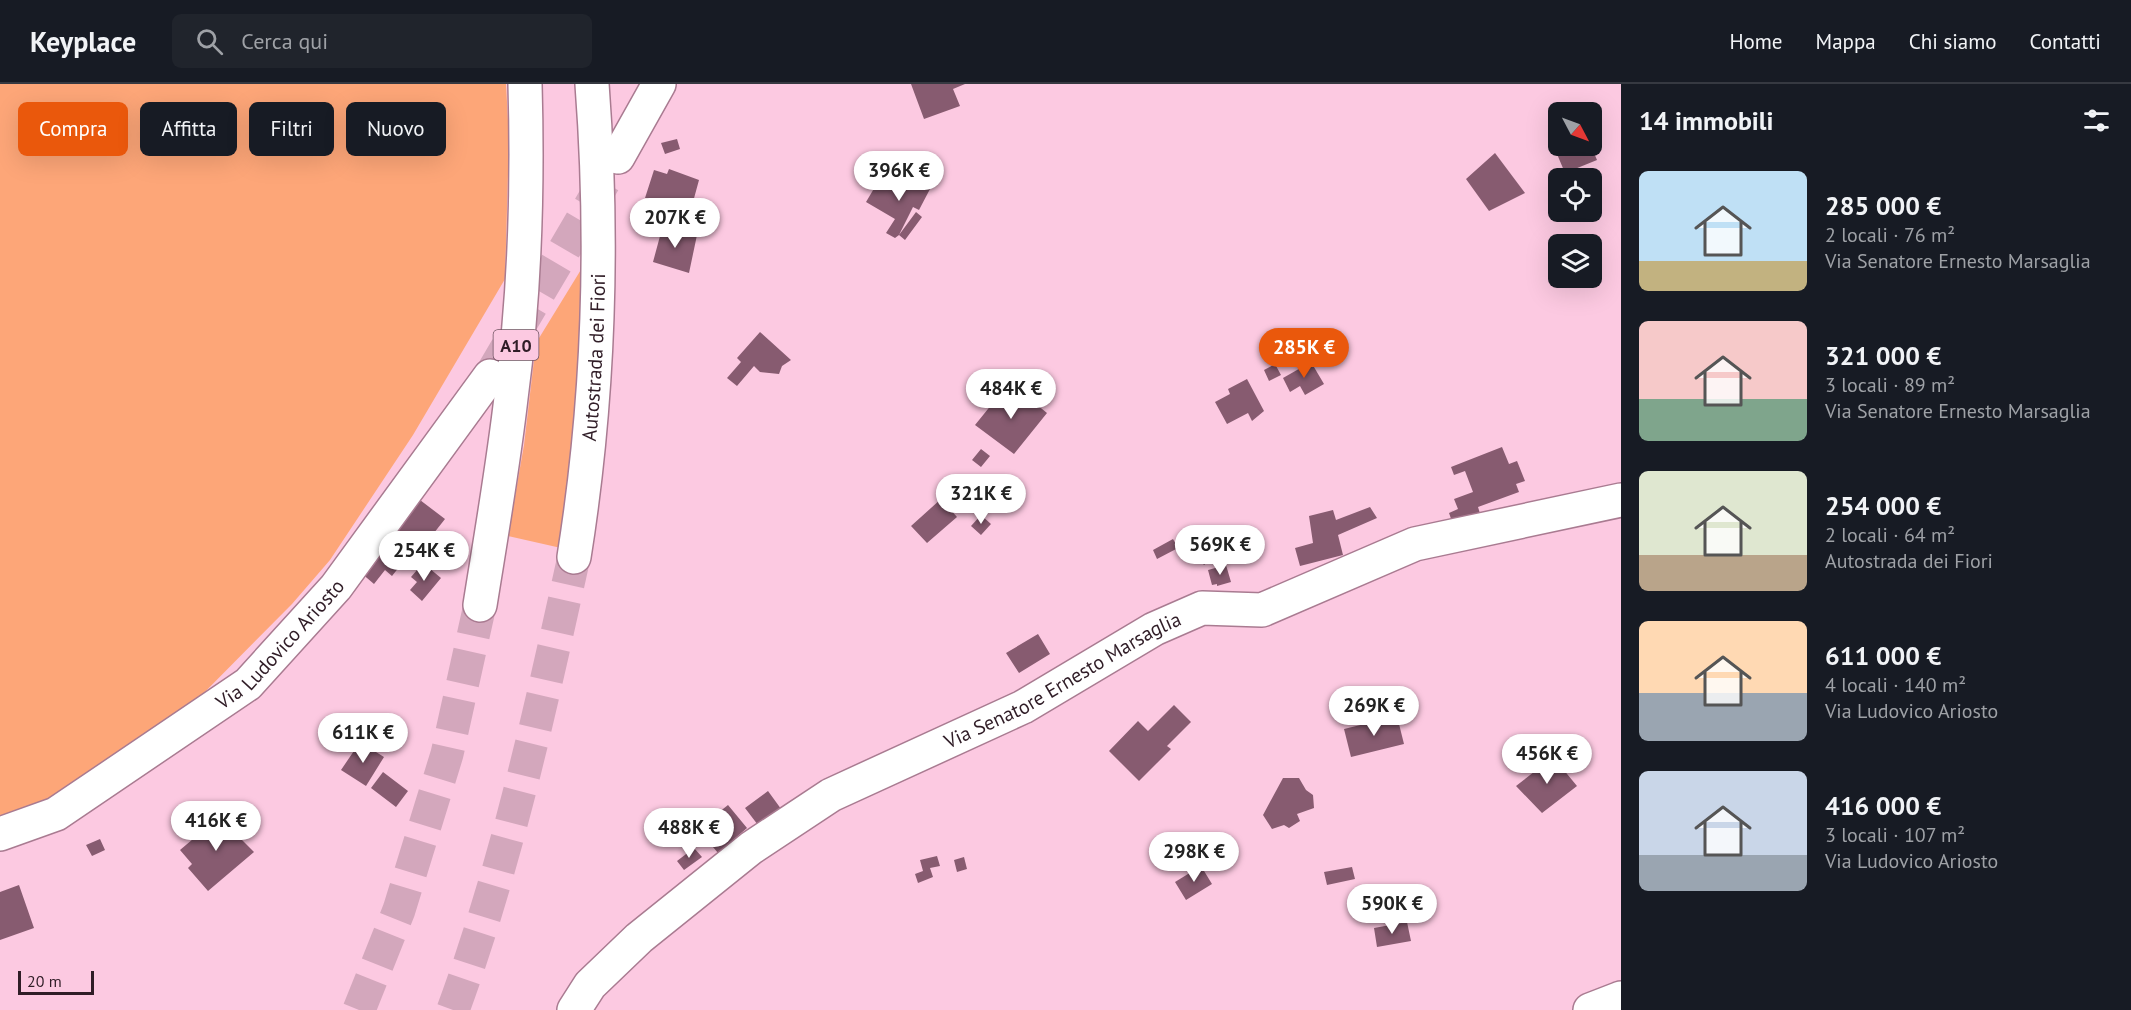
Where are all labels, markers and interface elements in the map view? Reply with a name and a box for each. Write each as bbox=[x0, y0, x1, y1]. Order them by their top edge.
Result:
search box bbox=[172, 14, 592, 68]
text: Keyplace bbox=[30, 23, 136, 60]
icon: search bbox=[193, 25, 226, 58]
text: Cerca qui bbox=[241, 27, 328, 55]
text: Home bbox=[1729, 28, 1783, 55]
text: Mappa bbox=[1816, 28, 1876, 55]
text: Chi siamo bbox=[1909, 28, 1997, 55]
text: Contatti bbox=[2030, 28, 2101, 55]
chip: Compra bbox=[18, 102, 128, 156]
chip: Affitta bbox=[140, 102, 237, 156]
chip: Filtri bbox=[249, 102, 334, 156]
chip: Nuovo bbox=[346, 102, 446, 156]
north arrow bbox=[1548, 102, 1602, 156]
map controls bbox=[1548, 102, 1602, 288]
text: 14 immobili bbox=[1639, 104, 1773, 137]
icon: filters bbox=[2080, 104, 2113, 137]
pin: 396K € bbox=[850, 151, 948, 202]
text: 396K € bbox=[868, 157, 930, 183]
button: locate bbox=[1548, 168, 1602, 222]
text: 285 000 € bbox=[1825, 189, 1941, 222]
icon: home bbox=[1687, 195, 1759, 267]
pin: 207K € bbox=[626, 198, 724, 249]
text: 207K € bbox=[644, 204, 706, 230]
text: 2 locali · 76 m² bbox=[1825, 222, 1955, 248]
button: layers bbox=[1548, 234, 1602, 288]
text: Via Senatore Ernesto Marsaglia bbox=[1825, 248, 2091, 274]
street label: Autostrada dei Fiori bbox=[576, 273, 611, 442]
pin: 285K € bbox=[1255, 328, 1353, 379]
road number: A10 bbox=[494, 330, 538, 360]
text: 285K € bbox=[1273, 334, 1335, 360]
text: 321 000 € bbox=[1825, 339, 1941, 372]
icon: home bbox=[1687, 345, 1759, 417]
pin: 484K € bbox=[962, 369, 1060, 420]
text: 3 locali · 89 m² bbox=[1825, 372, 1955, 398]
text: 484K € bbox=[980, 375, 1042, 401]
text: Via Senatore Ernesto Marsaglia bbox=[1825, 398, 2091, 424]
pin: 321K € bbox=[932, 474, 1030, 525]
text: 321K € bbox=[950, 480, 1012, 506]
text: 254 000 € bbox=[1825, 489, 1941, 522]
icon: home bbox=[1687, 495, 1759, 567]
text: 2 locali · 64 m² bbox=[1825, 522, 1955, 548]
pin: 569K € bbox=[1171, 525, 1269, 576]
pin: 254K € bbox=[375, 531, 473, 582]
text: 569K € bbox=[1189, 531, 1251, 557]
text: 254K € bbox=[393, 537, 455, 563]
text: Autostrada dei Fiori bbox=[1825, 548, 1993, 574]
street label: Via Ludovico Ariosto bbox=[210, 574, 350, 716]
street label: Via Senatore Ernesto Marsaglia bbox=[939, 606, 1185, 755]
text: 611 000 € bbox=[1825, 639, 1941, 672]
icon: home bbox=[1687, 645, 1759, 717]
text: 4 locali · 140 m² bbox=[1825, 672, 1966, 698]
pin: 269K € bbox=[1325, 686, 1423, 737]
text: 269K € bbox=[1343, 692, 1405, 718]
text: Via Ludovico Ariosto bbox=[1825, 698, 1998, 724]
pin: 611K € bbox=[314, 713, 412, 764]
text: 611K € bbox=[332, 719, 394, 745]
pin: 456K € bbox=[1498, 734, 1596, 785]
text: 456K € bbox=[1516, 740, 1578, 766]
text: 416 000 € bbox=[1825, 789, 1941, 822]
icon: home bbox=[1687, 795, 1759, 867]
pin: 416K € bbox=[167, 801, 265, 852]
text: 416K € bbox=[185, 807, 247, 833]
pin: 488K € bbox=[640, 808, 738, 859]
text: 488K € bbox=[658, 814, 720, 840]
text: 3 locali · 107 m² bbox=[1825, 822, 1965, 848]
pin: 298K € bbox=[1145, 832, 1243, 883]
text: 298K € bbox=[1163, 838, 1225, 864]
text: Via Ludovico Ariosto bbox=[1825, 848, 1998, 874]
pin: 590K € bbox=[1343, 884, 1441, 935]
text: 590K € bbox=[1361, 890, 1423, 916]
scale bar bbox=[18, 968, 94, 996]
text: 20 m bbox=[27, 971, 62, 991]

